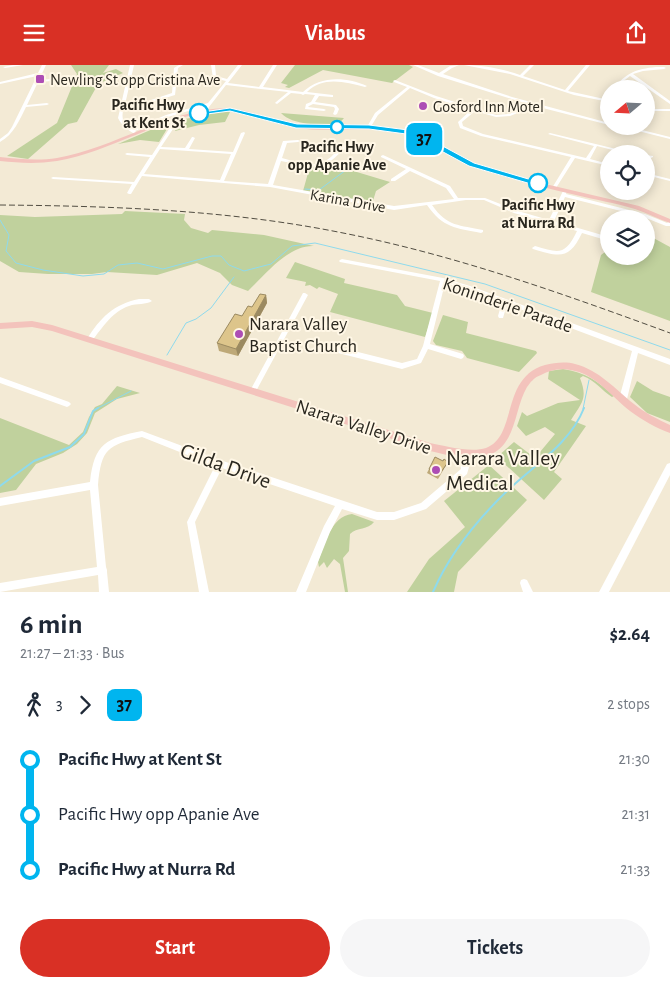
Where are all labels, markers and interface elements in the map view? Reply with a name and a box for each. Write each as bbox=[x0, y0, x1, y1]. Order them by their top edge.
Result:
icon: menu bbox=[20, 19, 48, 47]
icon: share bbox=[622, 19, 650, 47]
text: Viabus bbox=[305, 22, 365, 44]
place label: Newling St opp Cristina Ave bbox=[50, 72, 220, 88]
marker: Newling St opp Cristina Ave bbox=[34, 73, 46, 85]
north arrow bbox=[600, 80, 655, 135]
map controls bbox=[600, 80, 655, 265]
place label: Pacific Hwy at Kent St bbox=[111, 97, 186, 131]
place label: Gosford Inn Motel bbox=[433, 99, 544, 115]
marker: Gosford Inn Motel bbox=[417, 100, 429, 112]
marker: Pacific Hwy at Kent St bbox=[189, 103, 209, 123]
marker: Pacific Hwy opp Apanie Ave bbox=[330, 120, 344, 134]
line badge: 37 bbox=[402, 123, 446, 155]
text: 37 bbox=[416, 130, 432, 148]
place label: Pacific Hwy opp Apanie Ave bbox=[288, 139, 387, 173]
button: locate bbox=[600, 145, 655, 200]
marker: Pacific Hwy at Nurra Rd bbox=[528, 173, 548, 193]
street label: Karina Drive bbox=[309, 186, 387, 215]
place label: Pacific Hwy at Nurra Rd bbox=[501, 197, 576, 231]
button: layers bbox=[600, 210, 655, 265]
street label: Koninderie Parade bbox=[440, 274, 575, 337]
place label: Narara Valley Baptist Church bbox=[249, 315, 357, 356]
marker: Narara Valley Baptist Church bbox=[233, 328, 245, 340]
street label: Narara Valley Drive bbox=[294, 397, 434, 458]
street label: Gilda Drive bbox=[177, 439, 274, 493]
place label: Narara Valley Medical bbox=[446, 447, 560, 494]
marker: Narara Valley Medical bbox=[430, 464, 442, 476]
text: 6 min bbox=[20, 611, 82, 639]
text: $2.64 bbox=[609, 625, 650, 644]
text: 21:27 – 21:33 · Bus bbox=[20, 645, 125, 661]
icon: walk bbox=[20, 691, 48, 719]
icon: forward bbox=[71, 691, 99, 719]
text: 3 bbox=[56, 696, 63, 712]
text: 37 bbox=[117, 696, 132, 714]
text: 2 stops bbox=[607, 696, 650, 712]
text: Pacific Hwy at Kent St bbox=[58, 750, 222, 769]
text: 21:30 bbox=[619, 751, 650, 767]
text: Pacific Hwy opp Apanie Ave bbox=[58, 805, 260, 824]
text: 21:31 bbox=[621, 806, 650, 822]
text: Pacific Hwy at Nurra Rd bbox=[58, 860, 235, 879]
text: 21:33 bbox=[620, 861, 650, 877]
button: Start bbox=[20, 919, 330, 977]
button: Tickets bbox=[340, 919, 650, 977]

